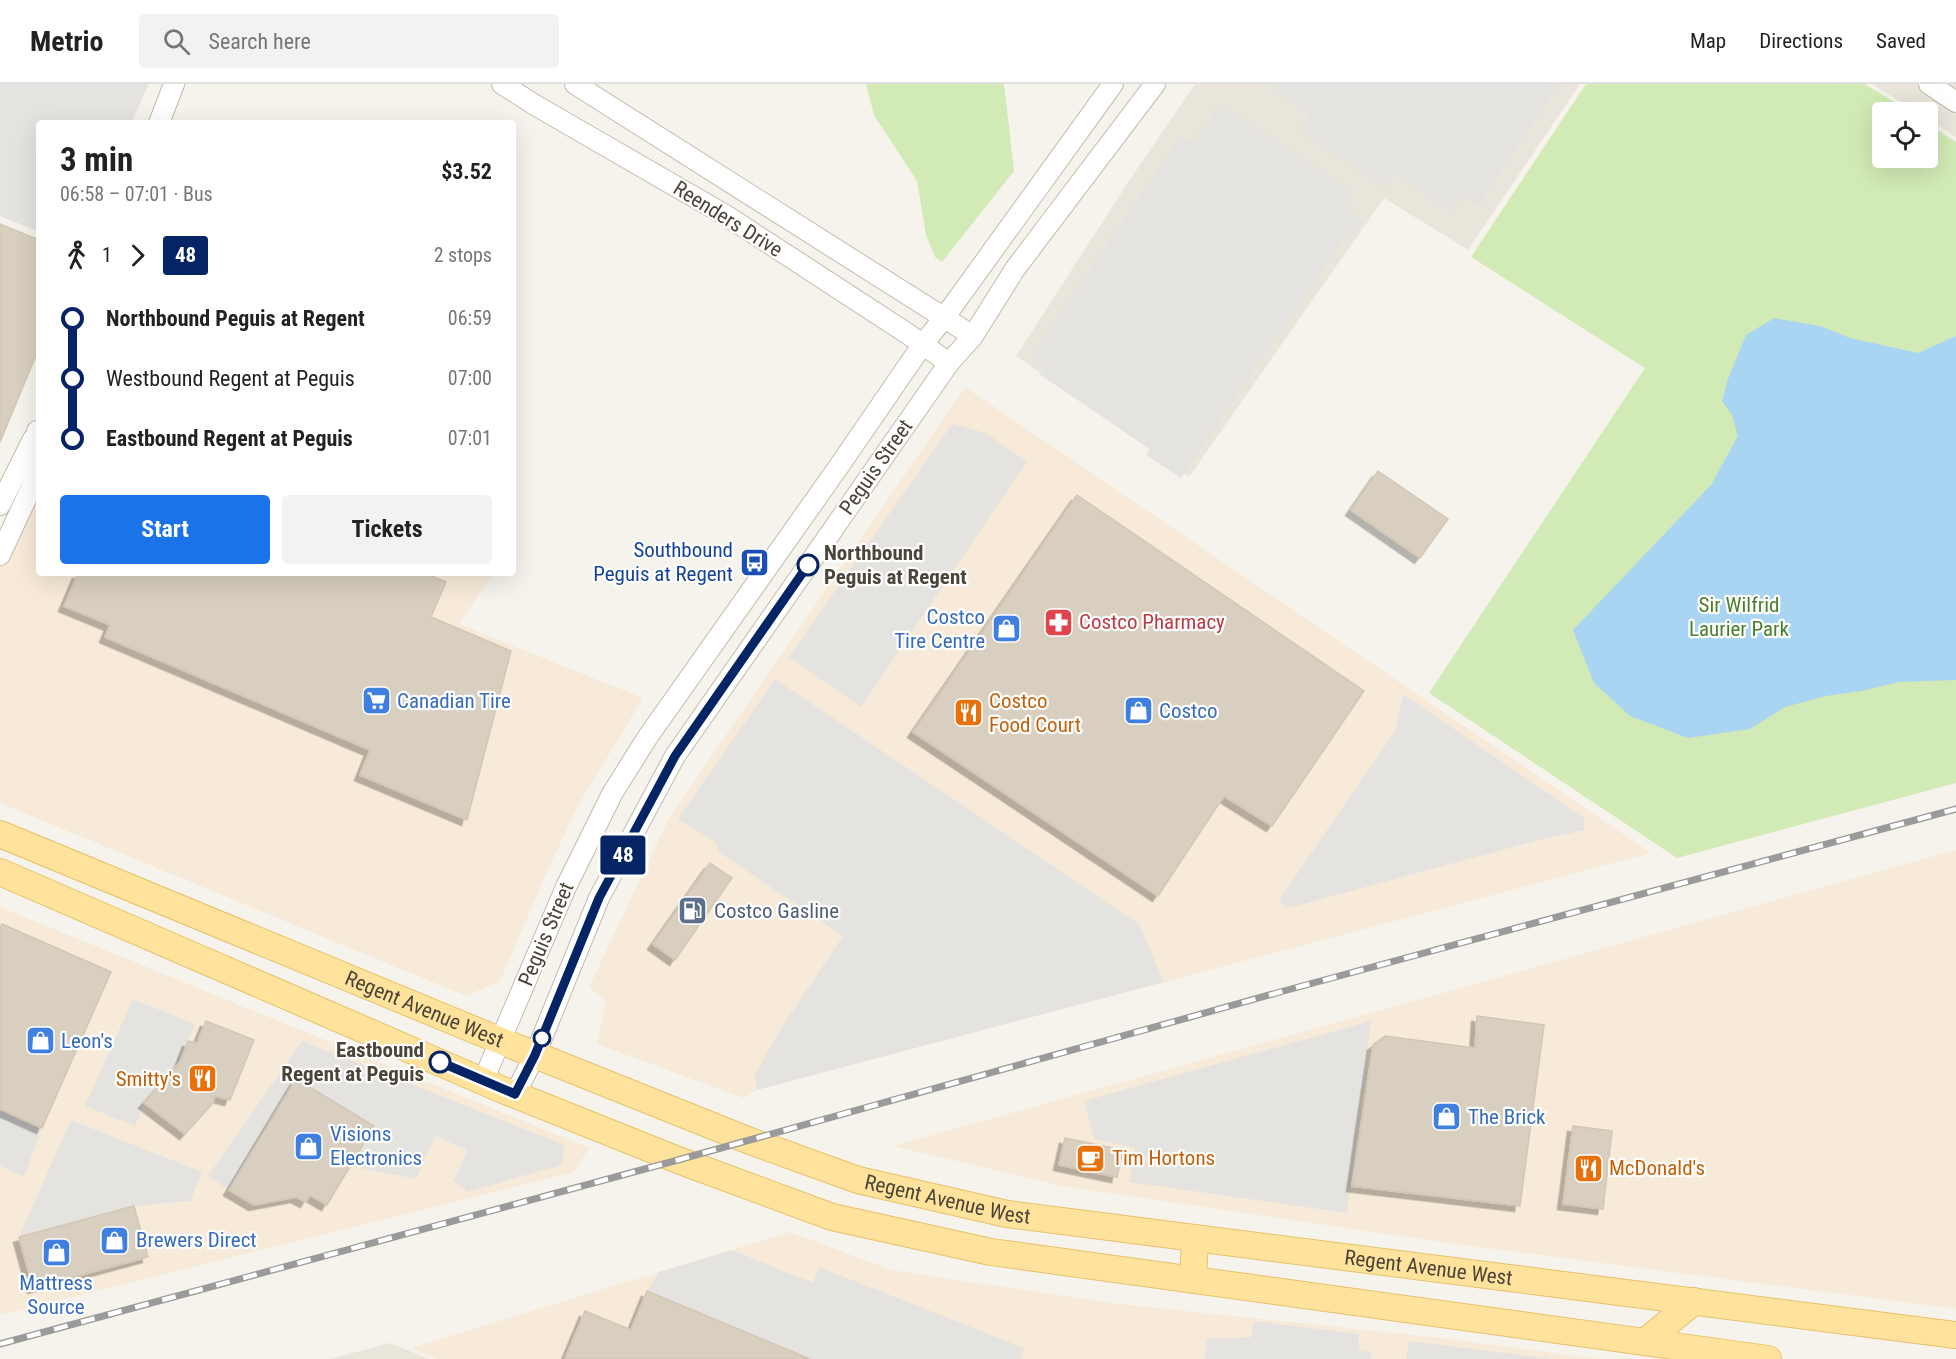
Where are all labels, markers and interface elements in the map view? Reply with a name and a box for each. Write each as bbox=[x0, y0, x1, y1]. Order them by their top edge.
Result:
search box bbox=[139, 14, 559, 68]
text: Metrio bbox=[30, 25, 103, 58]
icon: search bbox=[160, 25, 193, 58]
text: Search here bbox=[208, 29, 311, 54]
text: Map bbox=[1690, 29, 1726, 53]
text: Directions bbox=[1759, 29, 1843, 53]
text: Saved bbox=[1876, 29, 1926, 53]
map controls bbox=[1872, 102, 1938, 168]
button: locate bbox=[1872, 102, 1938, 168]
text: 3 min bbox=[60, 140, 133, 179]
text: $3.52 bbox=[441, 159, 492, 184]
street label: Reenders Drive bbox=[669, 176, 787, 262]
text: 06:58 – 07:01 · Bus bbox=[60, 182, 213, 206]
icon: walk bbox=[60, 239, 93, 272]
icon: forward bbox=[121, 239, 154, 272]
text: 1 bbox=[102, 243, 112, 267]
text: 48 bbox=[175, 243, 196, 267]
text: 2 stops bbox=[434, 243, 492, 267]
text: Northbound Peguis at Regent bbox=[106, 306, 365, 331]
text: 06:59 bbox=[448, 306, 492, 330]
text: Westbound Regent at Peguis bbox=[106, 366, 355, 391]
text: 07:00 bbox=[448, 366, 492, 390]
street label: Peguis Street bbox=[835, 415, 917, 519]
text: Eastbound Regent at Peguis bbox=[106, 426, 353, 451]
text: 07:01 bbox=[448, 426, 492, 450]
button: Start bbox=[60, 495, 270, 564]
button: Tickets bbox=[282, 495, 492, 564]
place label: Southbound Peguis at Regent bbox=[593, 538, 733, 586]
place label: Northbound Peguis at Regent bbox=[824, 541, 967, 589]
bus stop icon: Southbound Peguis at Regent bbox=[738, 546, 770, 578]
marker: Northbound Peguis at Regent bbox=[797, 554, 819, 576]
park label: Sir Wilfrid Laurier Park bbox=[1689, 593, 1789, 641]
place label: Costco Tire Centre bbox=[894, 605, 985, 653]
pharmacy icon: Costco Pharmacy bbox=[1042, 606, 1074, 638]
place label: Costco Pharmacy bbox=[1079, 610, 1225, 634]
shop icon: Costco Tire Centre bbox=[990, 613, 1022, 645]
supermarket icon: Canadian Tire bbox=[360, 685, 392, 717]
place label: Canadian Tire bbox=[397, 689, 511, 713]
place label: Costco Food Court bbox=[989, 689, 1081, 737]
shop icon: Costco bbox=[1122, 695, 1154, 727]
restaurant icon: Costco Food Court bbox=[952, 697, 984, 729]
place label: Costco bbox=[1159, 699, 1217, 723]
line badge: 48 bbox=[596, 836, 650, 874]
text: 48 bbox=[612, 843, 634, 867]
street label: Peguis Street bbox=[513, 879, 579, 989]
fuel station icon: Costco Gasline bbox=[677, 895, 709, 927]
place label: Costco Gasline bbox=[714, 899, 839, 923]
street label: Regent Avenue West bbox=[342, 966, 507, 1053]
shop icon: Leon's bbox=[24, 1025, 56, 1057]
place label: Leon's bbox=[61, 1029, 113, 1053]
unlabelled marker bbox=[533, 1029, 551, 1047]
place label: Eastbound Regent at Peguis bbox=[281, 1038, 424, 1086]
marker: Eastbound Regent at Peguis bbox=[429, 1051, 451, 1073]
restaurant icon: Smitty's bbox=[186, 1063, 218, 1095]
place label: Smitty's bbox=[116, 1067, 181, 1091]
shop icon: The Brick bbox=[1431, 1101, 1463, 1133]
place label: The Brick bbox=[1468, 1105, 1546, 1129]
place label: Visions Electronics bbox=[330, 1122, 422, 1170]
shop icon: Visions Electronics bbox=[293, 1130, 325, 1162]
cafe icon: Tim Hortons bbox=[1075, 1142, 1107, 1174]
place label: Tim Hortons bbox=[1112, 1146, 1215, 1170]
restaurant icon: McDonald's bbox=[1572, 1152, 1604, 1184]
place label: McDonald's bbox=[1609, 1156, 1705, 1180]
street label: Regent Avenue West bbox=[862, 1170, 1032, 1229]
shop icon: Brewers Direct bbox=[99, 1224, 131, 1256]
place label: Brewers Direct bbox=[136, 1228, 257, 1252]
shop icon: Mattress Source bbox=[40, 1236, 72, 1268]
street label: Regent Avenue West bbox=[1343, 1245, 1514, 1290]
place label: Mattress Source bbox=[19, 1271, 93, 1319]

